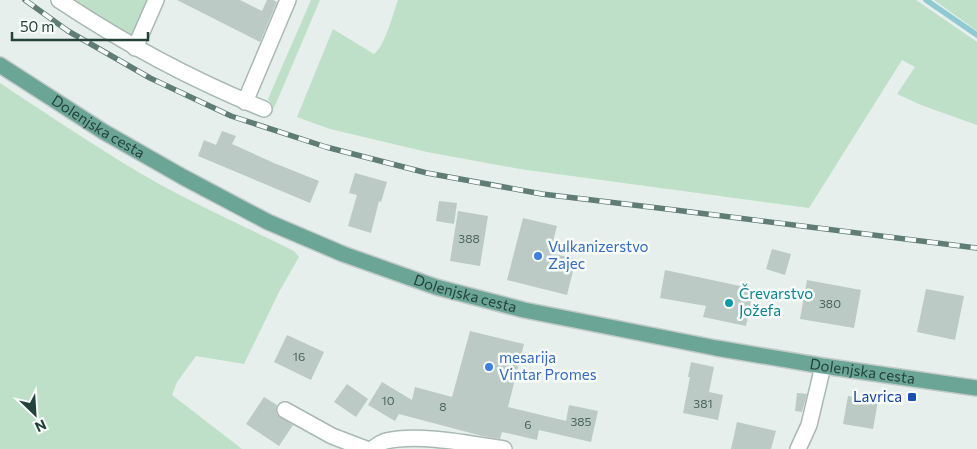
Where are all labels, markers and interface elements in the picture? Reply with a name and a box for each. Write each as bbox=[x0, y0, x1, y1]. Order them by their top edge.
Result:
scale bar bbox=[12, 10, 149, 42]
text: 50 m bbox=[20, 17, 54, 35]
street label: Dolenjska cesta bbox=[49, 91, 148, 161]
house number: 388 bbox=[458, 231, 480, 245]
place label: Vulkanizerstvo Zajec bbox=[548, 237, 649, 272]
marker: Vulkanizerstvo Zajec bbox=[532, 250, 544, 262]
street label: Dolenjska cesta bbox=[412, 270, 519, 316]
place label: Črevarstvo Jožefa bbox=[739, 283, 813, 319]
house number: 380 bbox=[819, 296, 841, 310]
marker: Črevarstvo Jožefa bbox=[723, 297, 735, 309]
place label: mesarija Vintar Promes bbox=[499, 348, 597, 383]
house number: 16 bbox=[293, 349, 305, 363]
street label: Dolenjska cesta bbox=[809, 354, 916, 387]
marker: mesarija Vintar Promes bbox=[483, 361, 495, 373]
place label: Lavrica bbox=[853, 387, 902, 405]
north arrow bbox=[10, 389, 60, 439]
marker: Lavrica bbox=[906, 391, 918, 403]
house number: 10 bbox=[382, 393, 395, 407]
house number: 381 bbox=[693, 396, 713, 410]
house number: 8 bbox=[439, 399, 447, 413]
house number: 385 bbox=[570, 414, 592, 428]
text: N bbox=[32, 416, 49, 436]
house number: 6 bbox=[524, 417, 532, 431]

